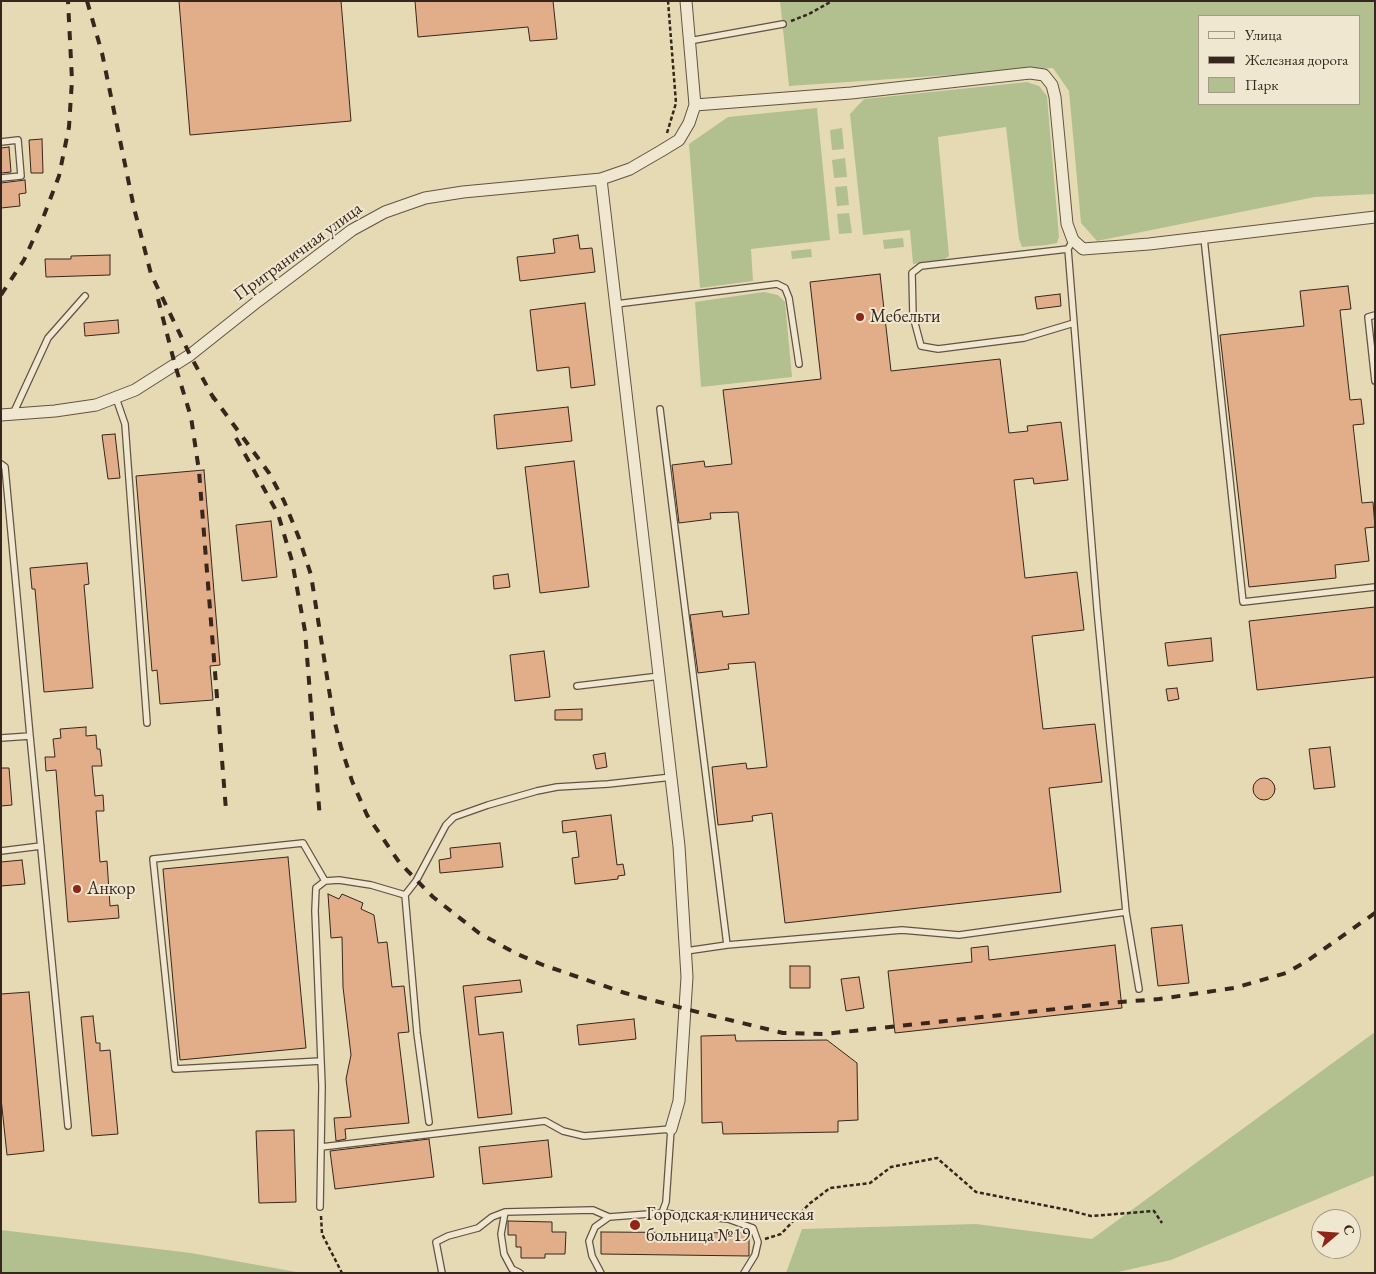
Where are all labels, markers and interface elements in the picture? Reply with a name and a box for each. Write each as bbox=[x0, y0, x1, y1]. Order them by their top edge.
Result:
legend bbox=[1198, 15, 1361, 105]
text: Улица bbox=[1245, 25, 1282, 44]
text: Железная дорога bbox=[1245, 50, 1348, 69]
text: Парк bbox=[1245, 75, 1278, 94]
street label: Приграничная улица bbox=[230, 198, 366, 306]
place label: Мебельти bbox=[870, 306, 940, 328]
marker: Мебельти bbox=[854, 311, 866, 323]
place label: Анкор bbox=[87, 878, 135, 900]
marker: Анкор bbox=[71, 883, 83, 895]
place label: Городская клиническая больница №19 bbox=[646, 1204, 814, 1246]
north arrow bbox=[1311, 1209, 1361, 1259]
marker: Городская клиническая больница №19 bbox=[628, 1218, 642, 1232]
text: С bbox=[1339, 1222, 1359, 1237]

